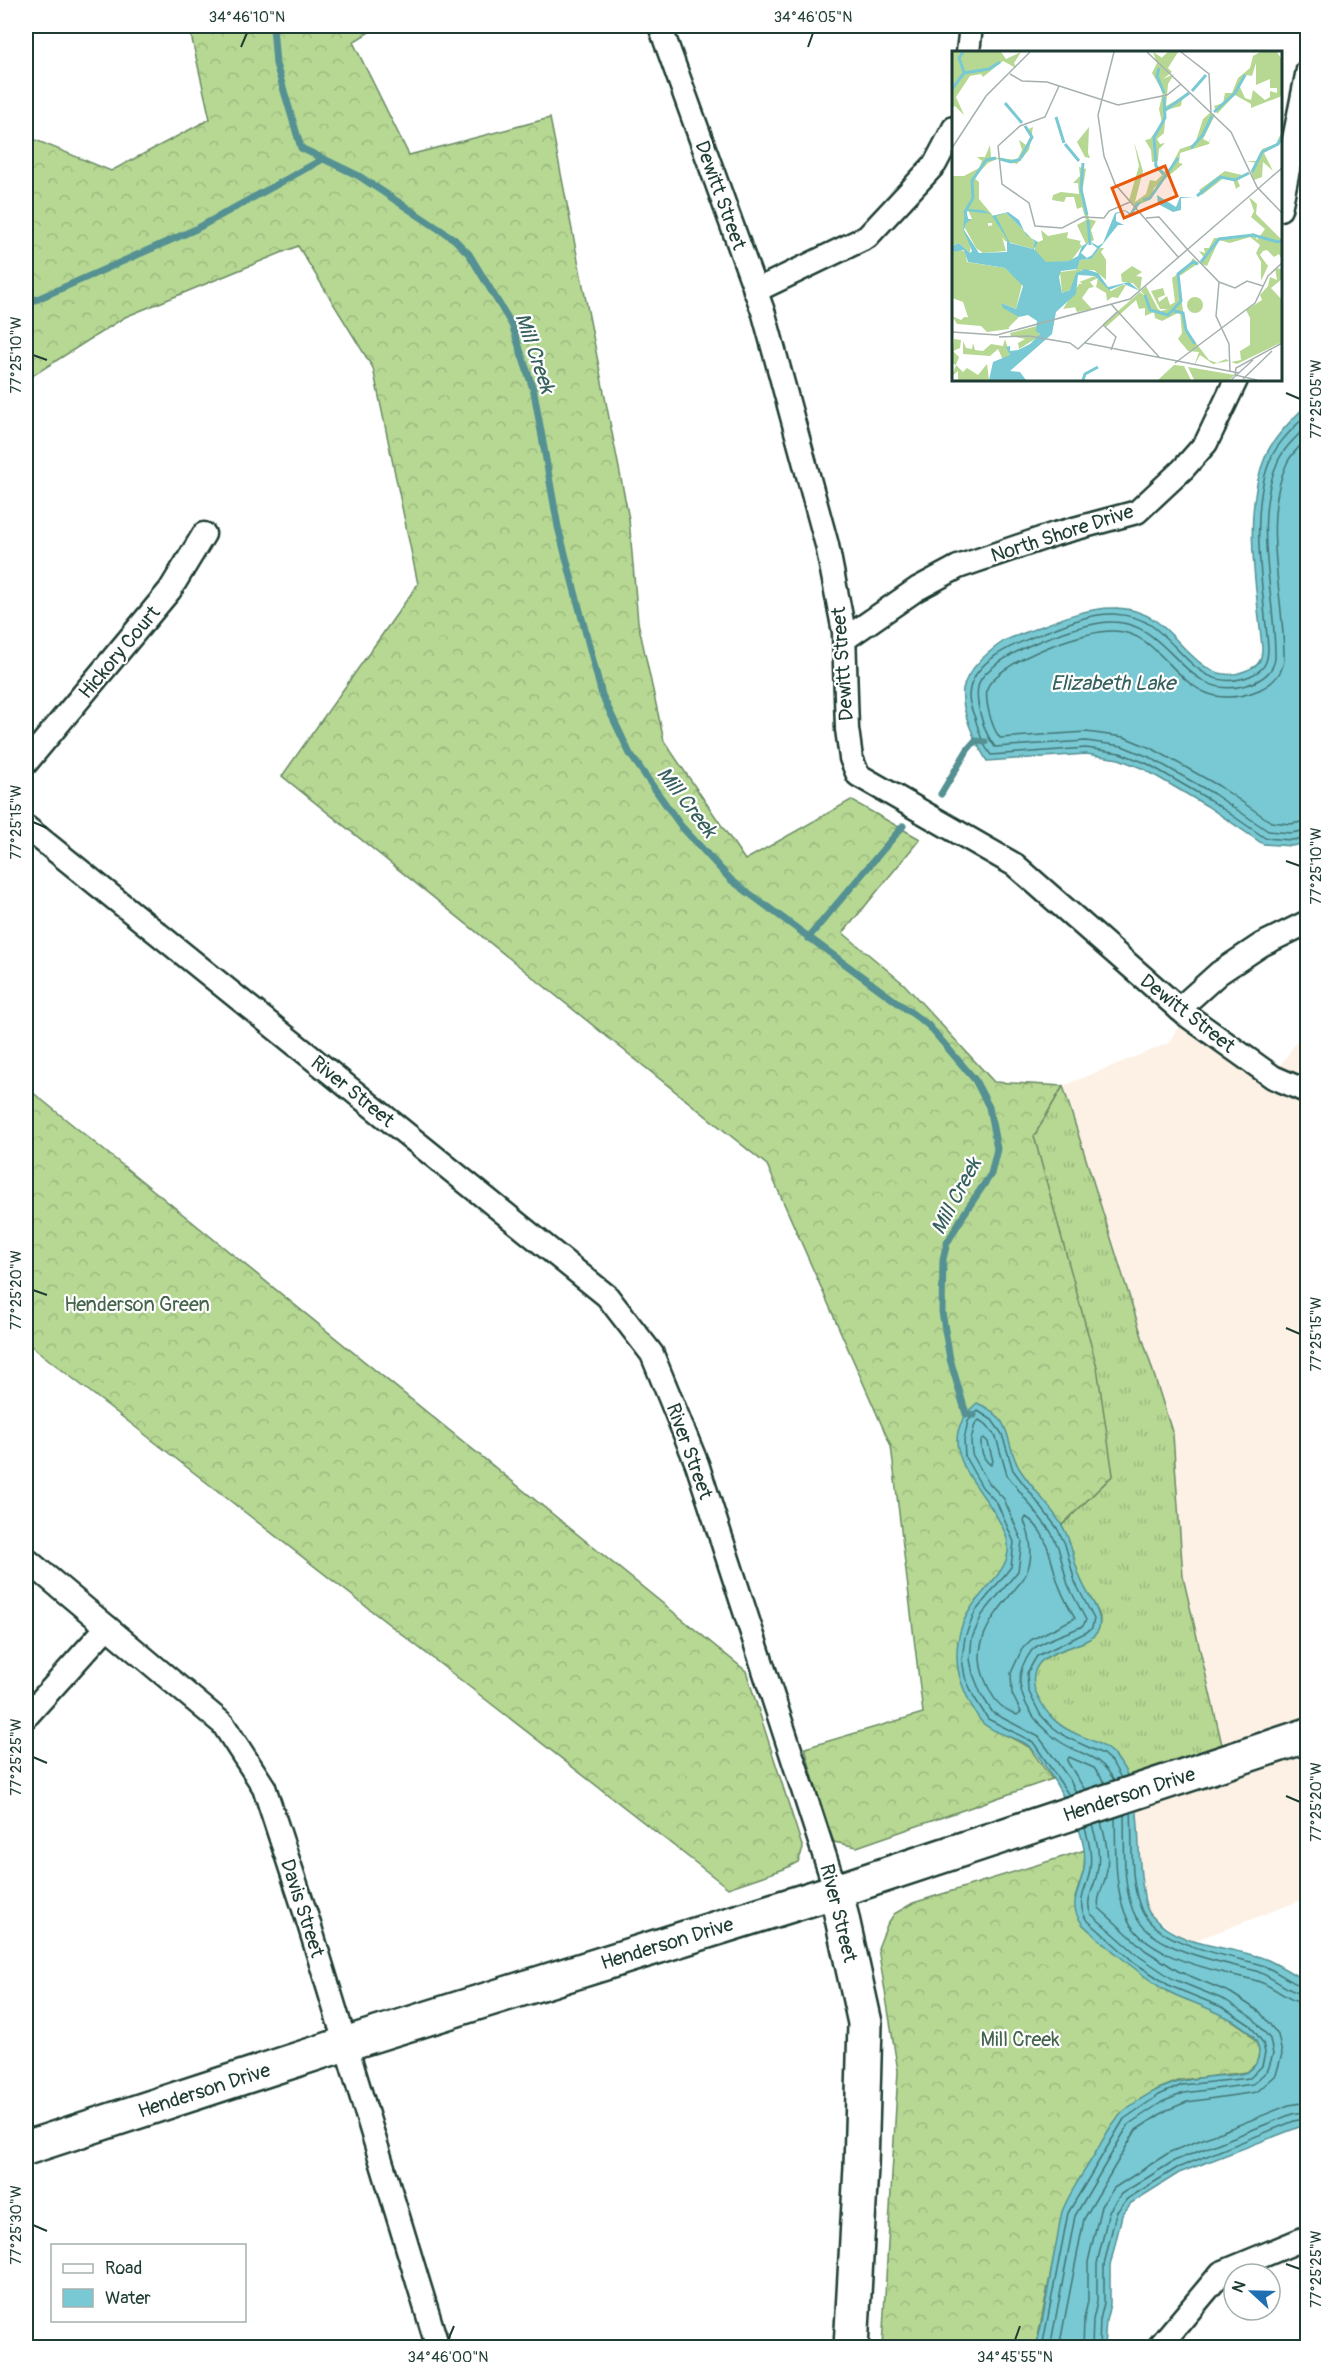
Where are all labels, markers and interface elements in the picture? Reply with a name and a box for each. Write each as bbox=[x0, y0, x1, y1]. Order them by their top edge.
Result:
text: 34°46'10"N bbox=[209, 8, 285, 27]
text: 34°46'05"N bbox=[774, 8, 852, 27]
inset map bbox=[952, 51, 1282, 381]
street label: Dewitt Street bbox=[689, 137, 752, 254]
water label: Mill Creek bbox=[508, 310, 562, 399]
text: 77°25'10"W bbox=[7, 316, 26, 393]
text: 77°25'05"W bbox=[1307, 359, 1326, 439]
street label: North Shore Drive bbox=[988, 499, 1137, 568]
street label: Hickory Court bbox=[73, 600, 166, 704]
street label: Dewitt Street bbox=[826, 605, 859, 722]
water label: Elizabeth Lake bbox=[1051, 670, 1178, 697]
water label: Mill Creek bbox=[650, 761, 724, 845]
text: 77°25'15"W bbox=[7, 784, 26, 859]
text: 77°25'10"W bbox=[1307, 827, 1326, 904]
street label: Dewitt Street bbox=[1135, 968, 1241, 1059]
street label: River Street bbox=[306, 1050, 400, 1133]
water label: Mill Creek bbox=[925, 1151, 989, 1239]
text: 77°25'20"W bbox=[7, 1250, 26, 1330]
park label: Henderson Green bbox=[64, 1292, 210, 1317]
text: 77°25'15"W bbox=[1307, 1296, 1326, 1371]
street label: River Street bbox=[661, 1400, 719, 1503]
text: 77°25'25"W bbox=[7, 1718, 26, 1796]
street label: Henderson Drive bbox=[1060, 1761, 1199, 1828]
text: 77°25'20"W bbox=[1307, 1762, 1326, 1842]
street label: Davis Street bbox=[275, 1856, 330, 1961]
street label: River Street bbox=[814, 1861, 863, 1966]
street label: Henderson Drive bbox=[598, 1911, 737, 1976]
park label: Mill Creek bbox=[981, 2027, 1060, 2052]
street label: Henderson Drive bbox=[135, 2057, 274, 2124]
text: 77°25'30"W bbox=[7, 2185, 26, 2265]
text: 77°25'25"W bbox=[1307, 2230, 1326, 2308]
legend bbox=[51, 2244, 246, 2322]
text: Road bbox=[105, 2257, 142, 2280]
north arrow bbox=[1222, 2262, 1282, 2322]
text: N bbox=[1228, 2278, 1250, 2296]
text: Water bbox=[105, 2287, 151, 2310]
text: 34°46'00"N bbox=[408, 2348, 488, 2367]
text: 34°45'55"N bbox=[977, 2348, 1053, 2367]

